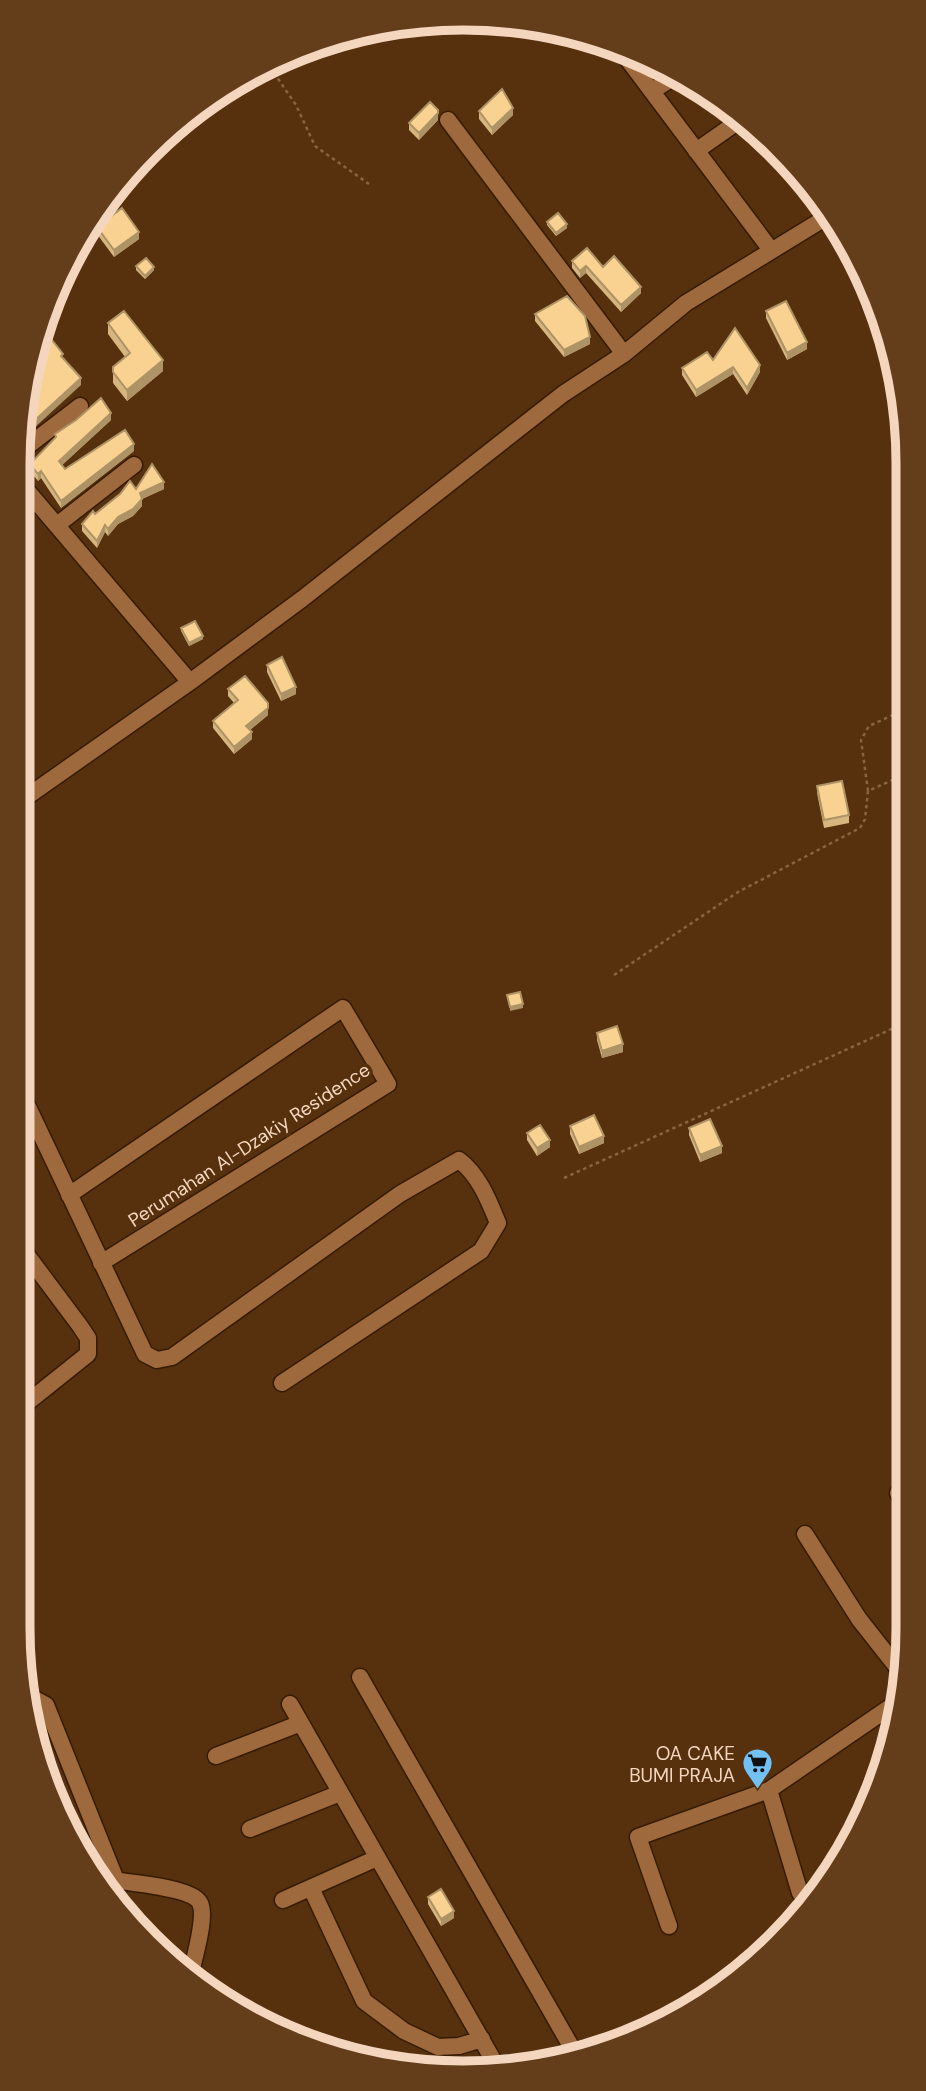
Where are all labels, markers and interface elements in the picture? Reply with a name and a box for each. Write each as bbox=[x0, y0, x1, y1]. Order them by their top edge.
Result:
street label: Perumahan Al-Dzakiy Residence bbox=[123, 1057, 375, 1233]
place label: OA CAKE BUMI PRAJA bbox=[629, 1741, 735, 1788]
supermarket icon: OA CAKE BUMI PRAJA bbox=[741, 1747, 775, 1791]

